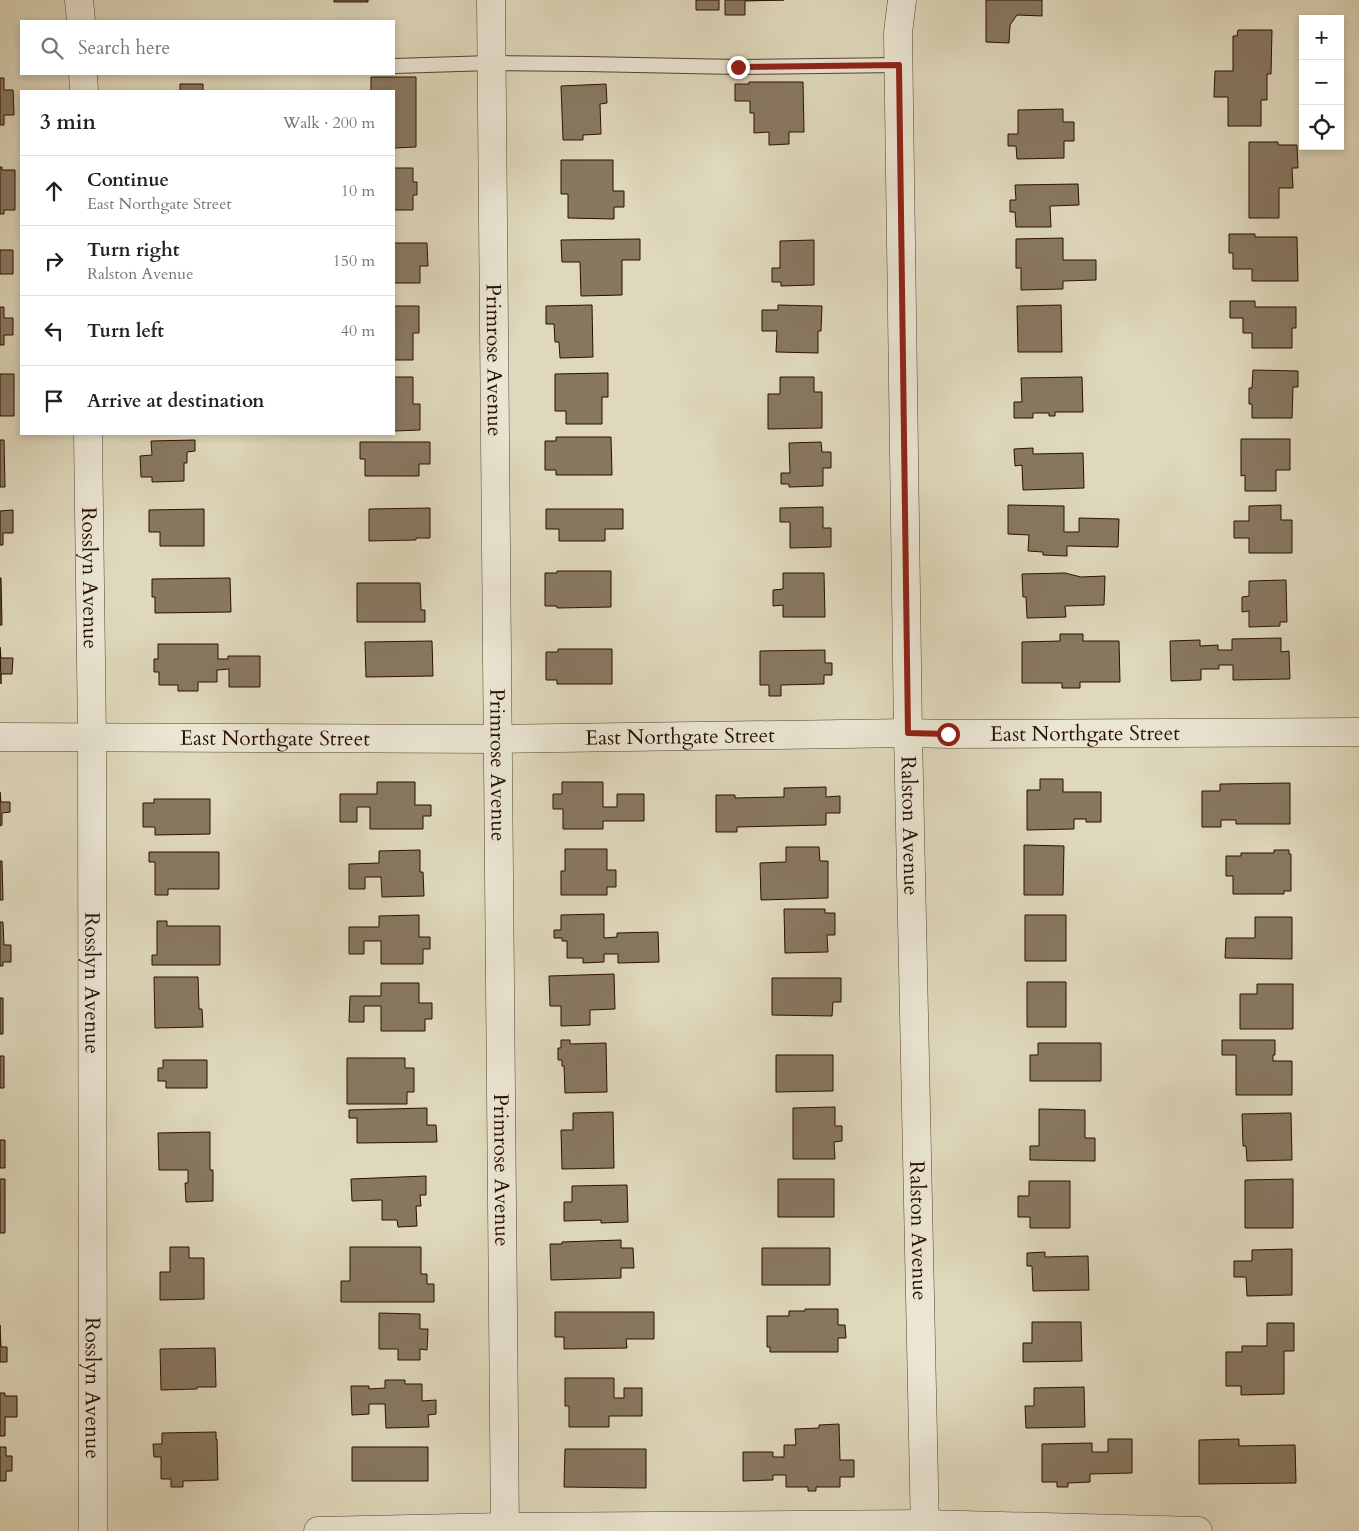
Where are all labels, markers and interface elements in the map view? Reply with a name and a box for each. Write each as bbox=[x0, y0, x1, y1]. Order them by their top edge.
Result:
map controls bbox=[1299, 15, 1344, 150]
button: + bbox=[1299, 15, 1344, 60]
search box bbox=[20, 20, 395, 75]
icon: search bbox=[38, 34, 66, 62]
text: Search here bbox=[78, 35, 170, 61]
route end bbox=[727, 56, 750, 79]
button: − bbox=[1299, 60, 1344, 105]
button: locate bbox=[1299, 105, 1344, 150]
text: 3 min bbox=[40, 108, 96, 137]
text: Walk · 200 m bbox=[283, 112, 375, 134]
text: Continue bbox=[87, 167, 169, 193]
icon: ahead bbox=[40, 177, 68, 205]
text: 10 m bbox=[341, 180, 375, 202]
text: East Northgate Street bbox=[87, 193, 231, 215]
text: Turn right bbox=[87, 237, 179, 263]
icon: right bbox=[40, 247, 68, 275]
text: 150 m bbox=[333, 250, 375, 272]
text: Ralston Avenue bbox=[87, 263, 193, 285]
street label: Primrose Avenue bbox=[479, 283, 509, 437]
icon: left bbox=[40, 317, 68, 345]
text: Turn left bbox=[87, 318, 164, 344]
text: 40 m bbox=[341, 320, 375, 342]
icon: arrive bbox=[40, 387, 68, 415]
text: Arrive at destination bbox=[87, 388, 264, 414]
street label: Rosslyn Avenue bbox=[74, 507, 105, 649]
street label: Primrose Avenue bbox=[482, 688, 513, 842]
street label: East Northgate Street bbox=[990, 719, 1180, 749]
street label: East Northgate Street bbox=[585, 721, 775, 753]
route start bbox=[937, 723, 960, 746]
street label: East Northgate Street bbox=[180, 724, 370, 753]
street label: Ralston Avenue bbox=[893, 756, 925, 896]
street label: Rosslyn Avenue bbox=[77, 912, 106, 1054]
street label: Primrose Avenue bbox=[486, 1093, 516, 1247]
street label: Ralston Avenue bbox=[902, 1160, 934, 1301]
street label: Rosslyn Avenue bbox=[78, 1317, 107, 1459]

